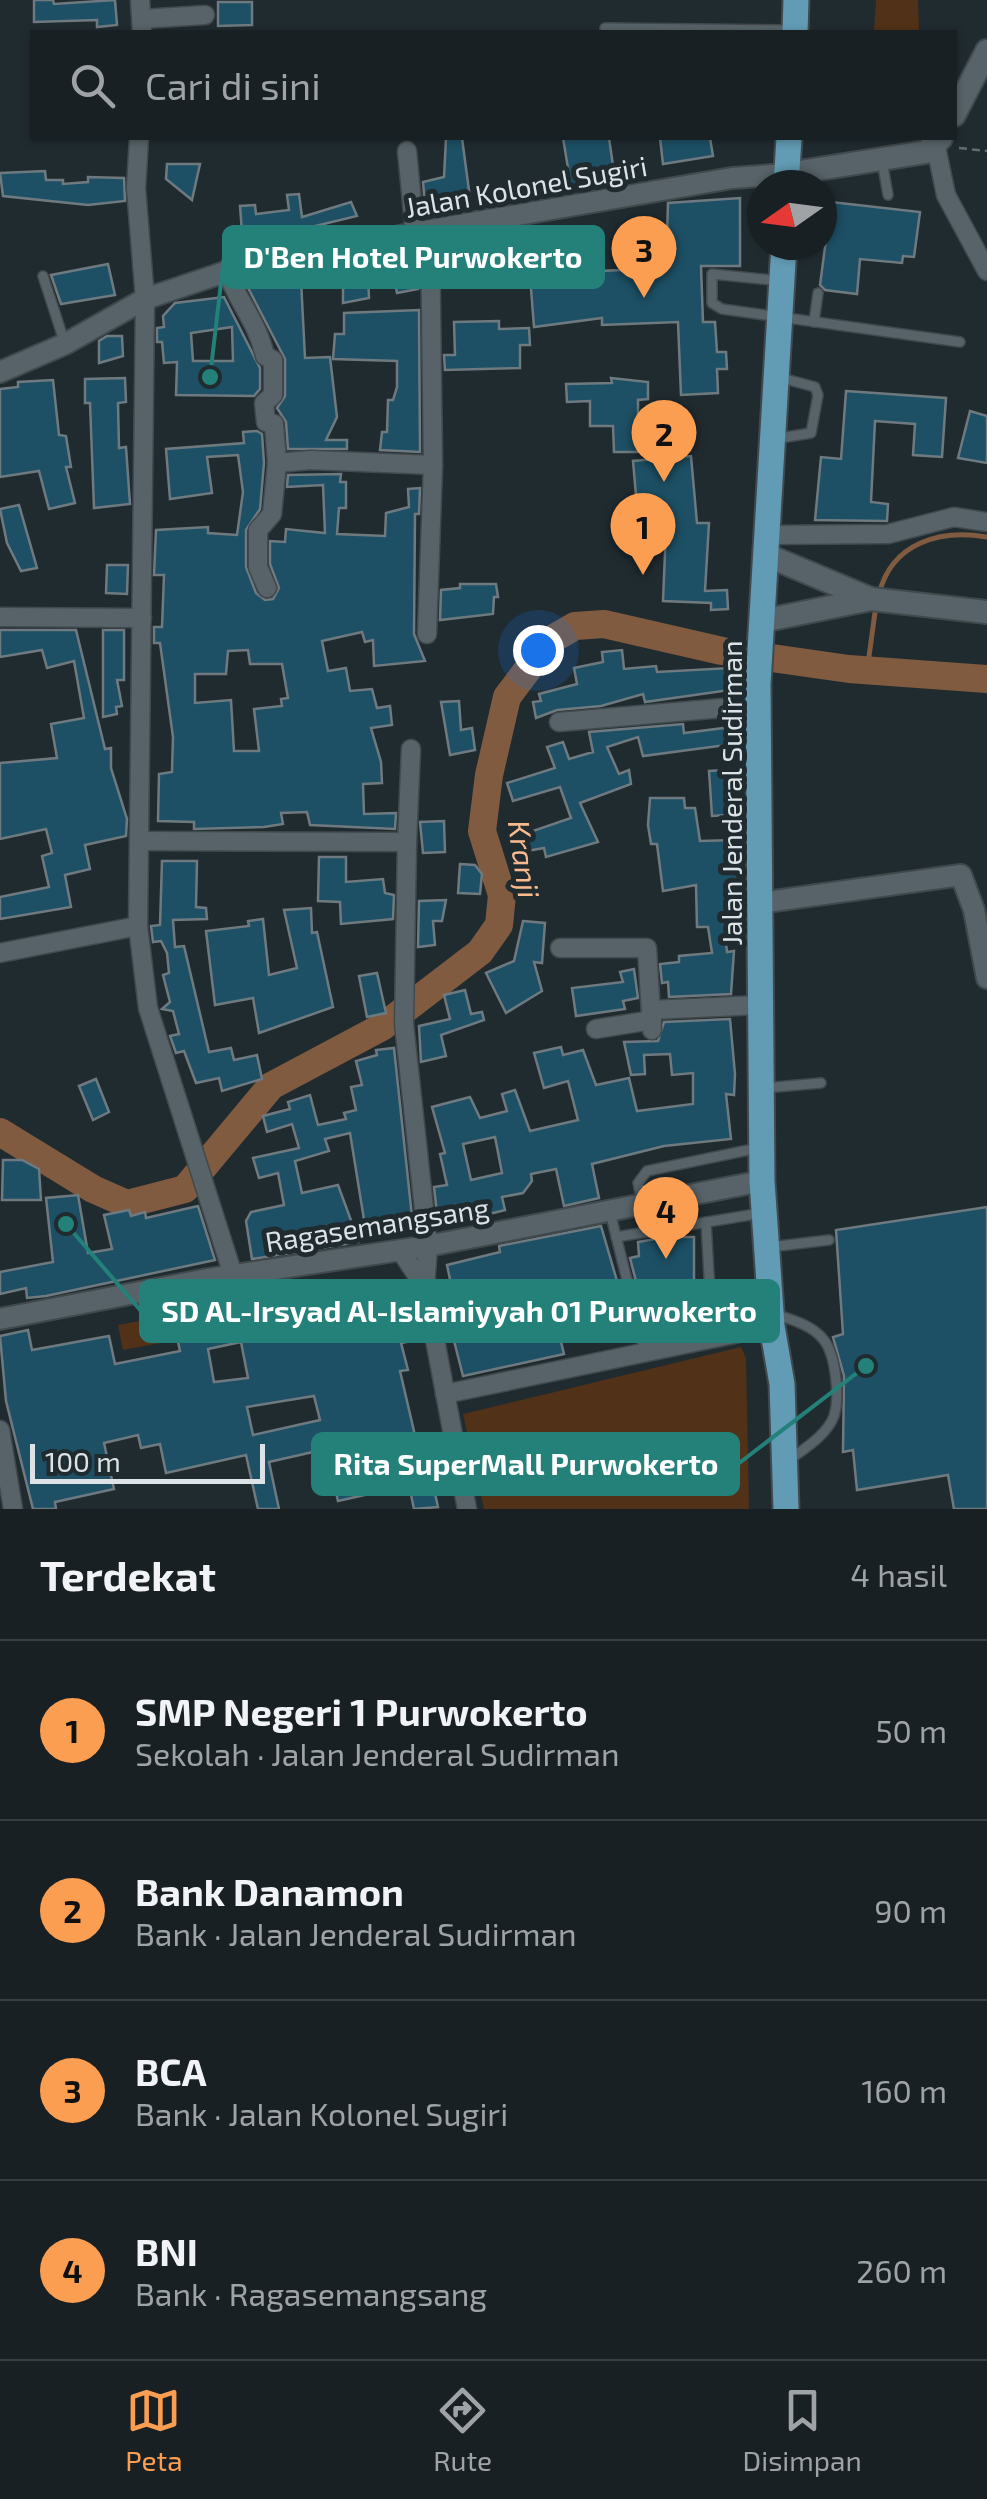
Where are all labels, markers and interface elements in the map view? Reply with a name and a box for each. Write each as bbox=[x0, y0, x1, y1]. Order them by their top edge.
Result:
search box bbox=[30, 30, 957, 140]
icon: search bbox=[65, 58, 120, 113]
text: Cari di sini bbox=[145, 62, 321, 108]
street label: Jalan Kolonel Sugiri bbox=[402, 148, 650, 224]
north arrow bbox=[747, 170, 837, 260]
pin: 3 bbox=[612, 216, 676, 298]
callout: D'Ben Hotel Purwokerto bbox=[224, 227, 603, 287]
text: D'Ben Hotel Purwokerto bbox=[244, 238, 582, 274]
pin: 2 bbox=[632, 400, 696, 482]
pin: 1 bbox=[610, 492, 676, 575]
your location bbox=[513, 625, 564, 676]
street label: Jalan Jenderal Sudirman bbox=[714, 641, 748, 945]
water label: Kranji bbox=[502, 818, 548, 900]
pin: 4 bbox=[634, 1176, 698, 1259]
street label: Ragasemangsang bbox=[263, 1189, 492, 1258]
callout: SD AL-Irsyad Al-Islamiyyah 01 Purwokerto bbox=[141, 1281, 778, 1341]
text: SD AL-Irsyad Al-Islamiyyah 01 Purwokerto bbox=[161, 1292, 757, 1329]
callout: Rita SuperMall Purwokerto bbox=[313, 1434, 738, 1494]
scale bar bbox=[30, 1439, 265, 1484]
text: 100 m bbox=[45, 1444, 121, 1478]
text: Rita SuperMall Purwokerto bbox=[334, 1445, 718, 1481]
text: Terdekat bbox=[40, 1549, 216, 1599]
text: 4 hasil bbox=[850, 1555, 947, 1593]
text: SMP Negeri 1 Purwokerto bbox=[135, 1688, 588, 1734]
text: 1 bbox=[66, 1711, 79, 1749]
text: 50 m bbox=[875, 1711, 947, 1749]
text: Sekolah · Jalan Jenderal Sudirman bbox=[135, 1734, 619, 1772]
text: Bank Danamon bbox=[135, 1868, 404, 1914]
text: 2 bbox=[63, 1891, 82, 1929]
text: 90 m bbox=[874, 1891, 947, 1929]
text: Bank · Jalan Jenderal Sudirman bbox=[135, 1914, 577, 1952]
text: BCA bbox=[135, 2048, 206, 2094]
text: 3 bbox=[63, 2071, 82, 2109]
text: 160 m bbox=[861, 2071, 947, 2109]
text: Bank · Jalan Kolonel Sugiri bbox=[135, 2094, 508, 2132]
text: BNI bbox=[135, 2228, 198, 2274]
text: 4 bbox=[62, 2251, 83, 2289]
text: 260 m bbox=[856, 2251, 947, 2289]
text: Bank · Ragasemangsang bbox=[135, 2274, 487, 2312]
tab: Peta bbox=[125, 2383, 183, 2477]
tab: Rute bbox=[433, 2383, 492, 2477]
tab: Disimpan bbox=[743, 2383, 862, 2477]

